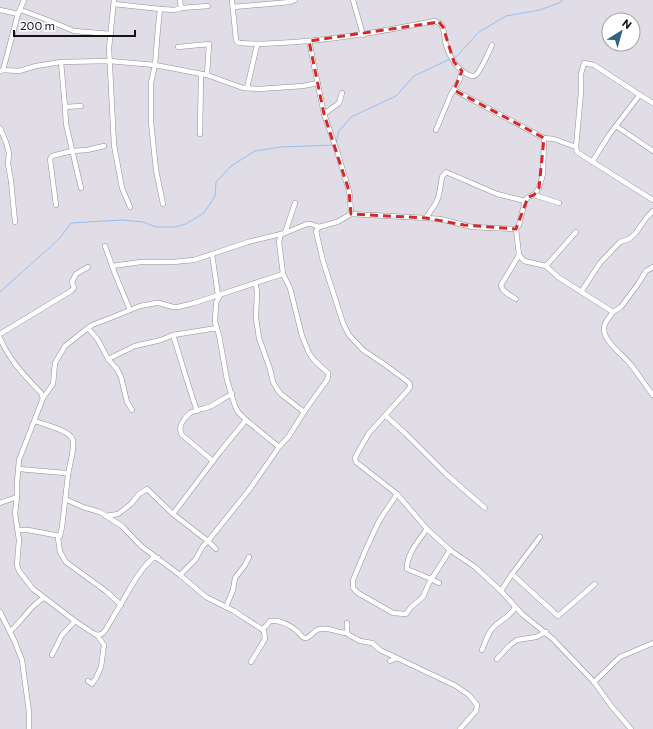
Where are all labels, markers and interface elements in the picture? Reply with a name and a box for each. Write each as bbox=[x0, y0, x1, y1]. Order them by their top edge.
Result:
scale bar bbox=[14, 12, 135, 38]
north arrow bbox=[601, 12, 641, 52]
text: N bbox=[620, 16, 635, 31]
text: 200 m bbox=[20, 18, 55, 32]

